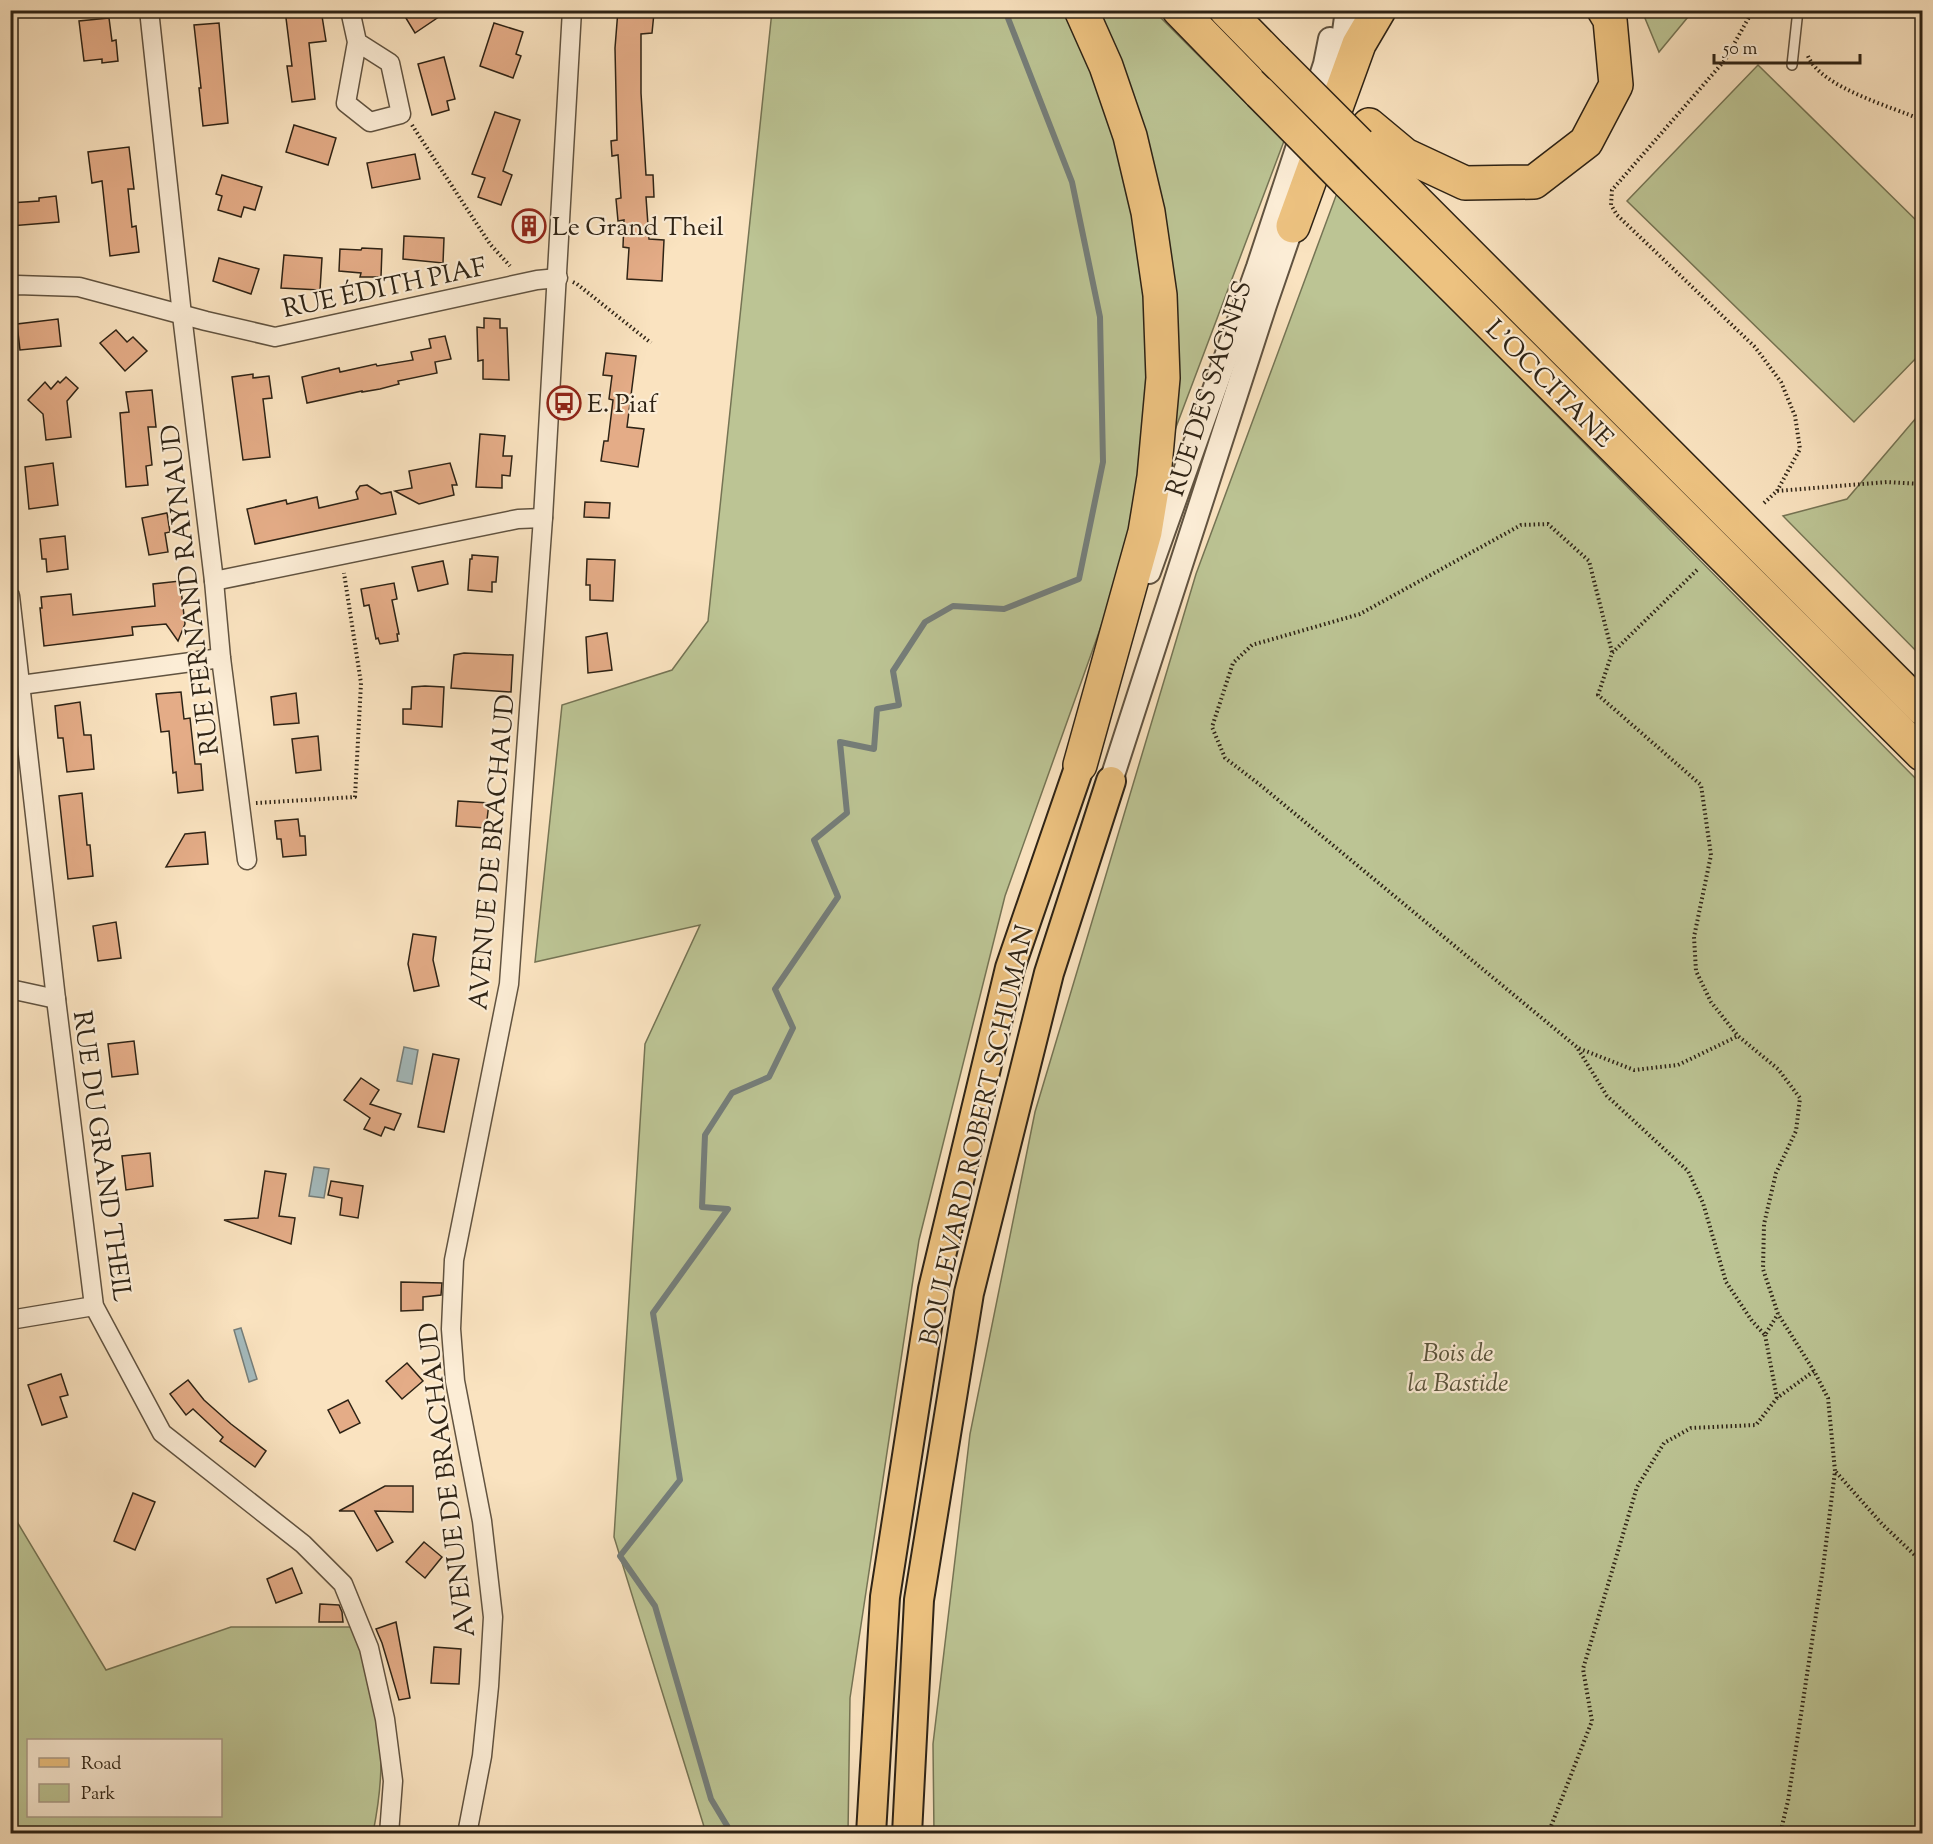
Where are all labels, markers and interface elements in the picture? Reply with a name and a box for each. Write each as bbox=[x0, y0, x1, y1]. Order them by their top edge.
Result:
scale bar bbox=[1714, 27, 1860, 65]
text: 50 m bbox=[1722, 37, 1758, 63]
building icon: Le Grand Theil bbox=[511, 208, 547, 244]
place label: Le Grand Theil bbox=[552, 210, 724, 247]
street label: RUE ÉDITH PIAF bbox=[279, 250, 490, 329]
street label: RUE DES SAGNES bbox=[1158, 276, 1263, 501]
street label: L'OCCITANE bbox=[1476, 312, 1621, 457]
bus stop icon: E. Piaf bbox=[546, 385, 582, 421]
place label: E. Piaf bbox=[587, 387, 658, 424]
street label: RUE FERNAND RAYNAUD bbox=[153, 422, 230, 757]
street label: AVENUE DE BRACHAUD bbox=[461, 693, 526, 1012]
street label: BOULEVARD ROBERT SCHUMAN bbox=[912, 922, 1045, 1350]
street label: RUE DU GRAND THEIL bbox=[62, 1008, 139, 1305]
street label: AVENUE DE BRACHAUD bbox=[411, 1320, 486, 1639]
park label: Bois de la Bastide bbox=[1407, 1336, 1509, 1403]
legend bbox=[27, 1739, 222, 1817]
text: Road bbox=[81, 1752, 121, 1778]
text: Park bbox=[81, 1782, 116, 1808]

